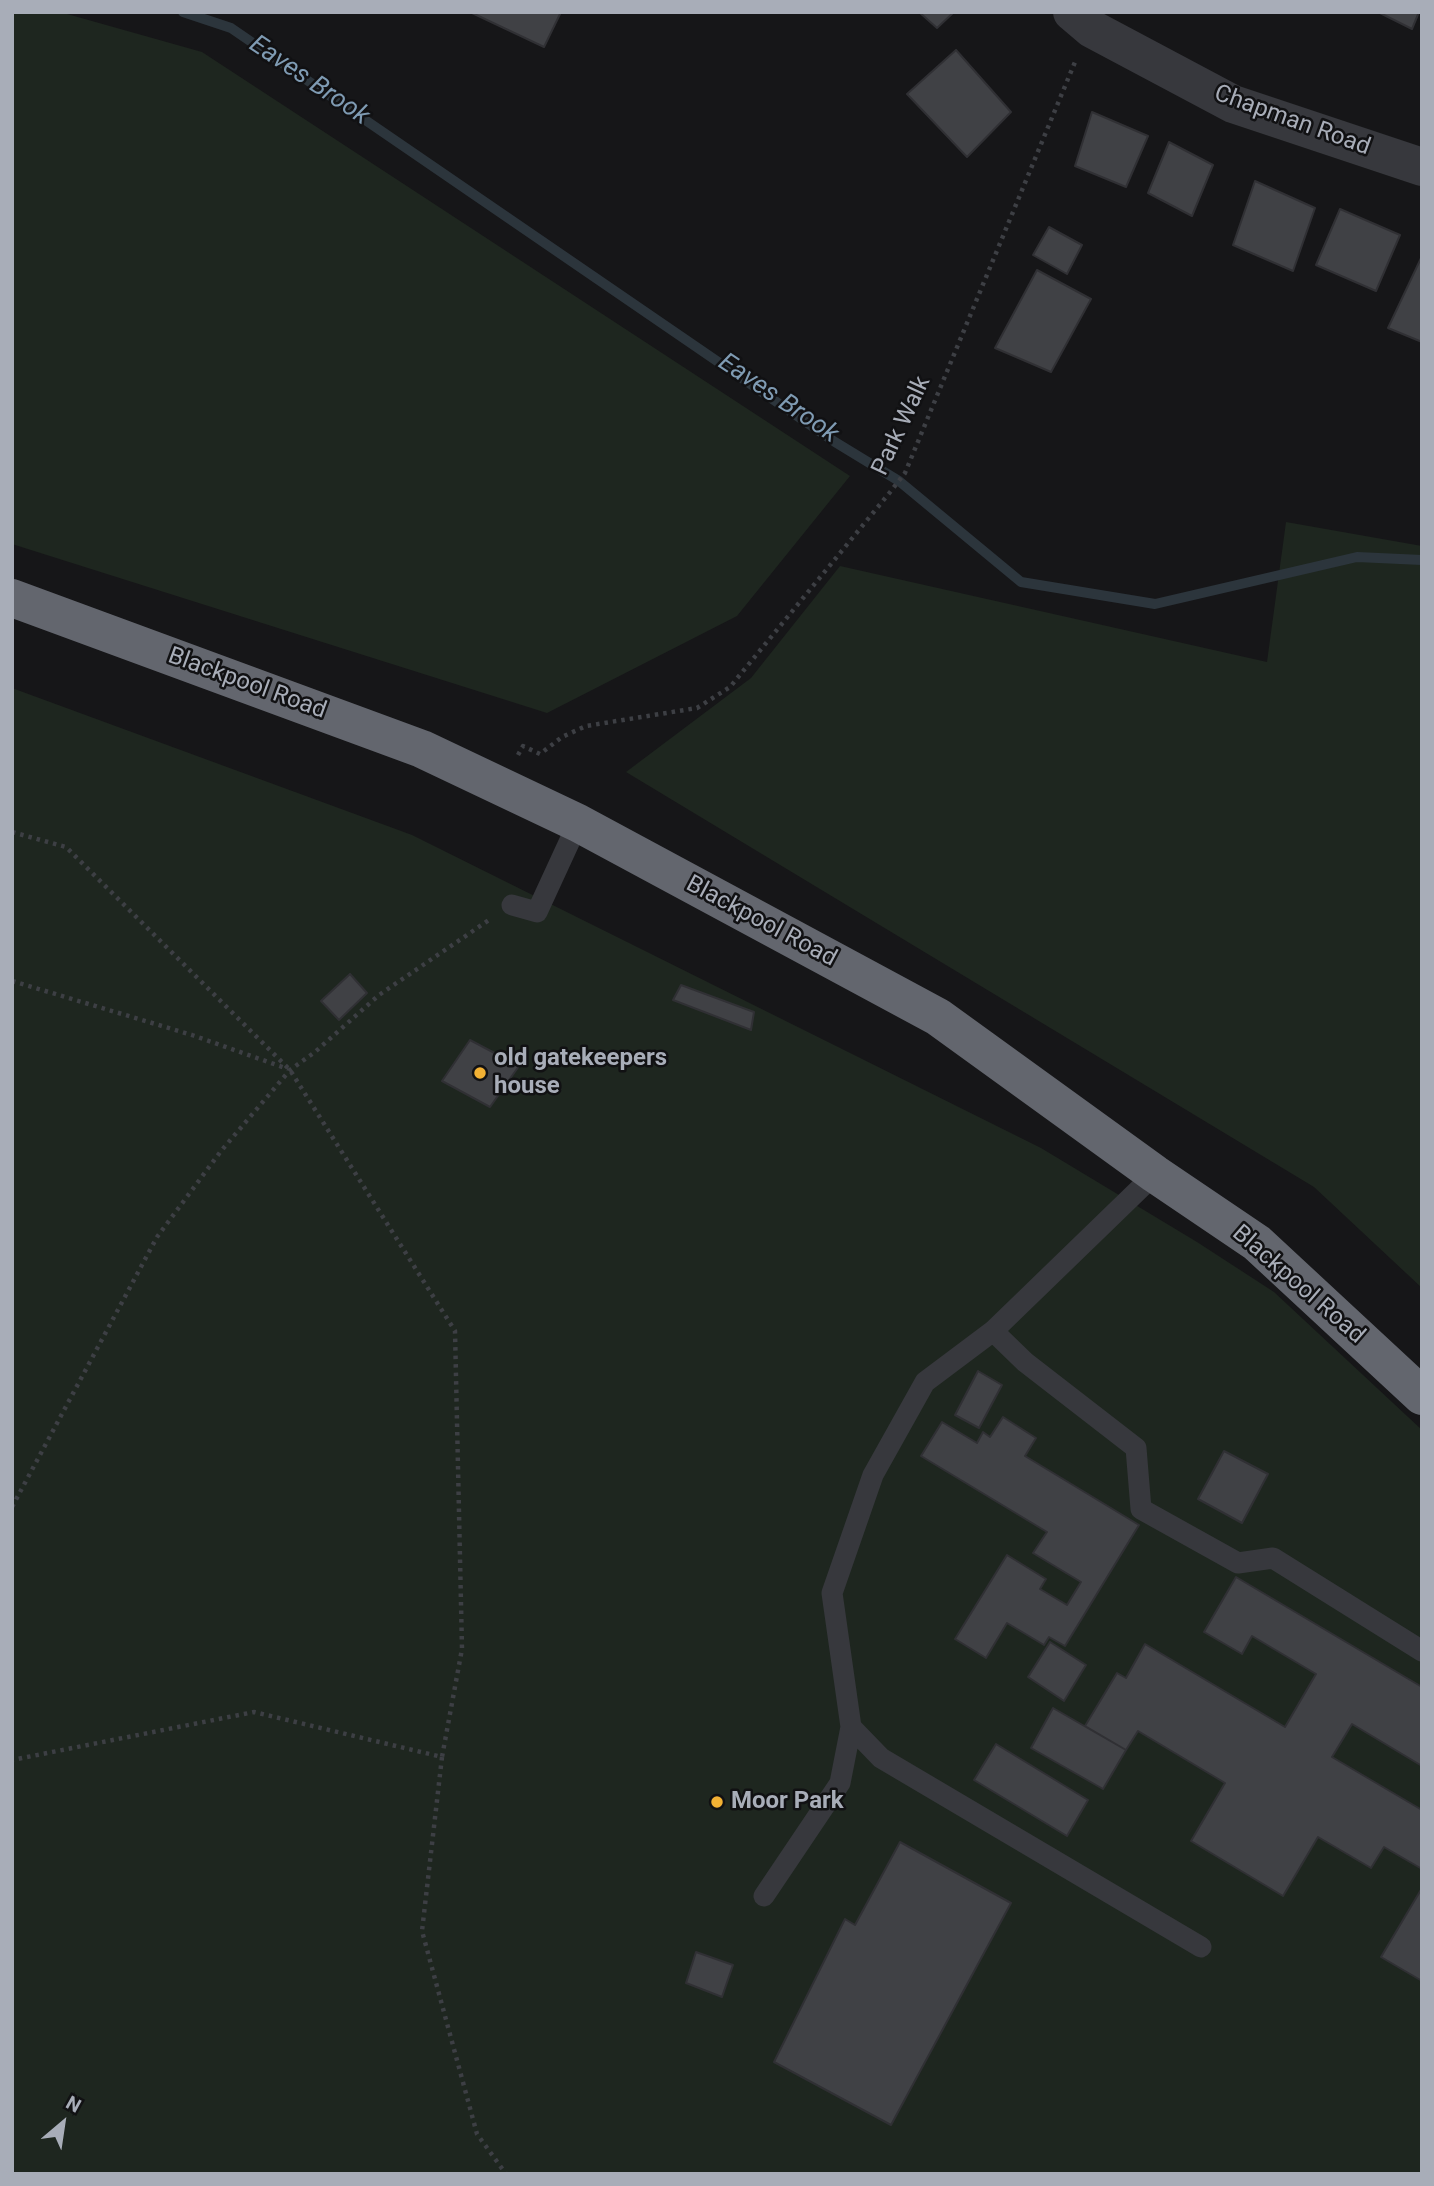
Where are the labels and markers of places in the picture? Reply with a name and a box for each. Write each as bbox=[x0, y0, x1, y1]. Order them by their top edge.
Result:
place label: old gatekeepers house bbox=[494, 1045, 667, 1101]
marker: old gatekeepers house bbox=[472, 1065, 488, 1081]
place label: Moor Park bbox=[731, 1788, 844, 1816]
marker: Moor Park bbox=[709, 1794, 725, 1810]

